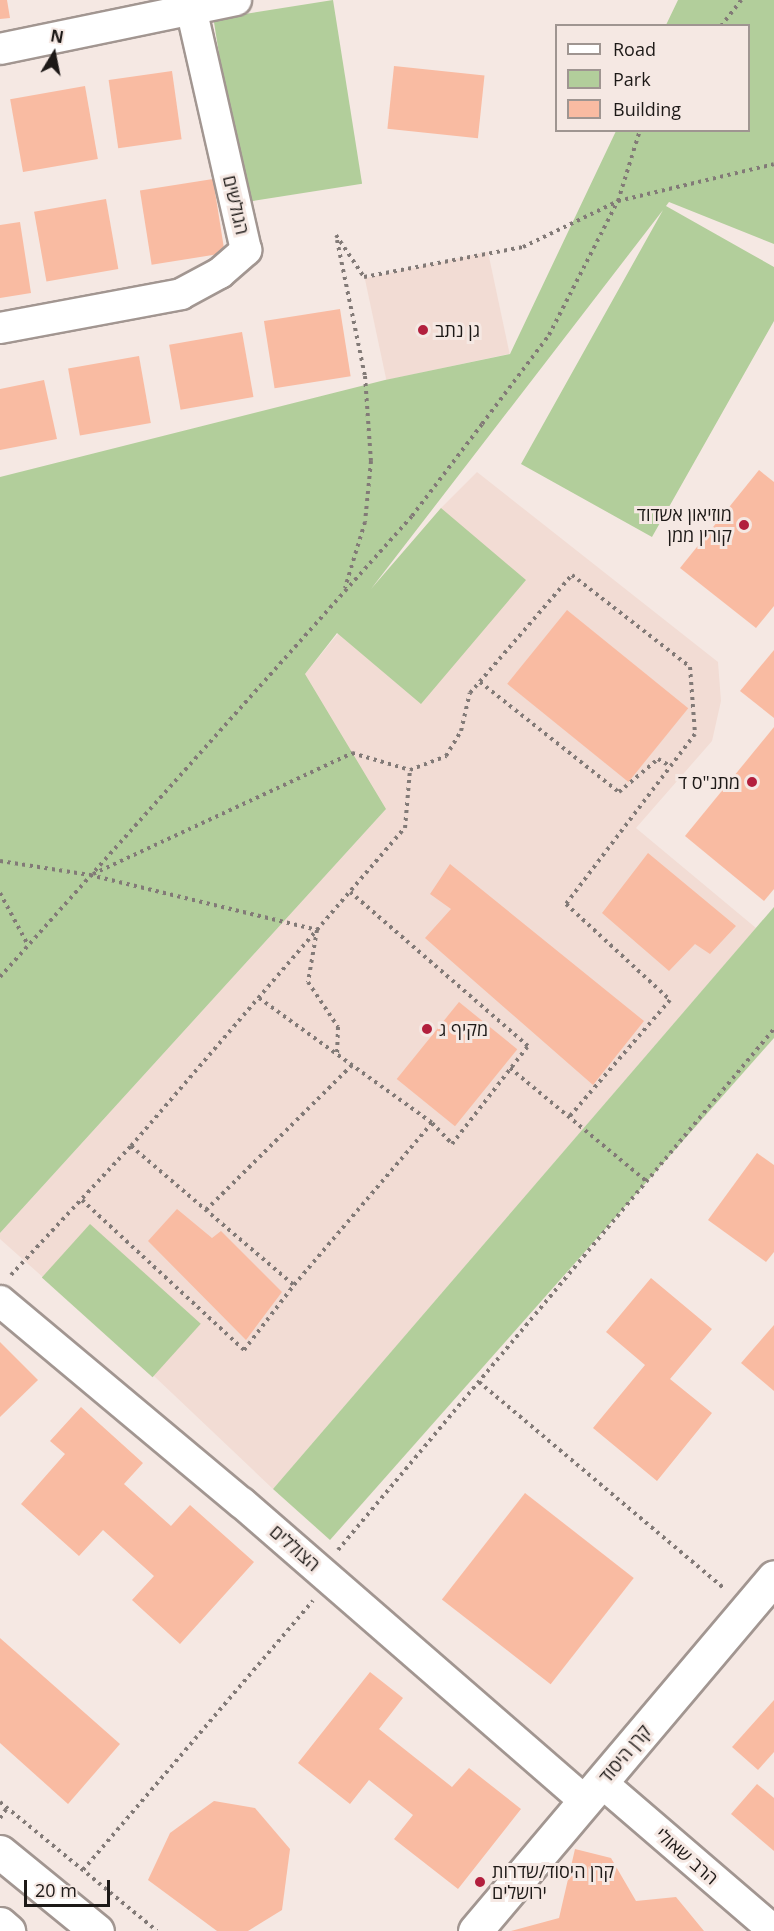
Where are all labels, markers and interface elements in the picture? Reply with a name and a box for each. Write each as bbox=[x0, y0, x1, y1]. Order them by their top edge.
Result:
north arrow bbox=[24, 24, 84, 84]
text: N bbox=[49, 24, 65, 48]
legend bbox=[555, 24, 750, 132]
text: Road bbox=[613, 37, 656, 61]
text: Park bbox=[613, 67, 651, 91]
text: Building bbox=[613, 97, 681, 121]
street label: הגולשים bbox=[219, 173, 253, 237]
place label: גן נתב bbox=[435, 319, 480, 341]
marker: גן נתב bbox=[416, 323, 430, 337]
place label: מוזיאון אשדוד קורין ממן bbox=[637, 504, 732, 546]
marker: מוזיאון אשדוד קורין ממן bbox=[737, 518, 751, 532]
place label: מתנ"ס ד bbox=[678, 771, 740, 793]
marker: מתנ"ס ד bbox=[745, 775, 759, 789]
place label: מקיף ג bbox=[439, 1018, 488, 1040]
marker: מקיף ג bbox=[420, 1022, 434, 1036]
street label: הצוללים bbox=[266, 1521, 324, 1575]
street label: קרן היסוד bbox=[595, 1721, 655, 1787]
street label: הרב שאולי bbox=[652, 1823, 722, 1889]
place label: קרן היסוד/שדרות ירושלים bbox=[492, 1861, 614, 1904]
scale bar bbox=[27, 1868, 112, 1906]
marker: קרן היסוד/שדרות ירושלים bbox=[473, 1875, 487, 1889]
text: 20 m bbox=[35, 1878, 77, 1902]

